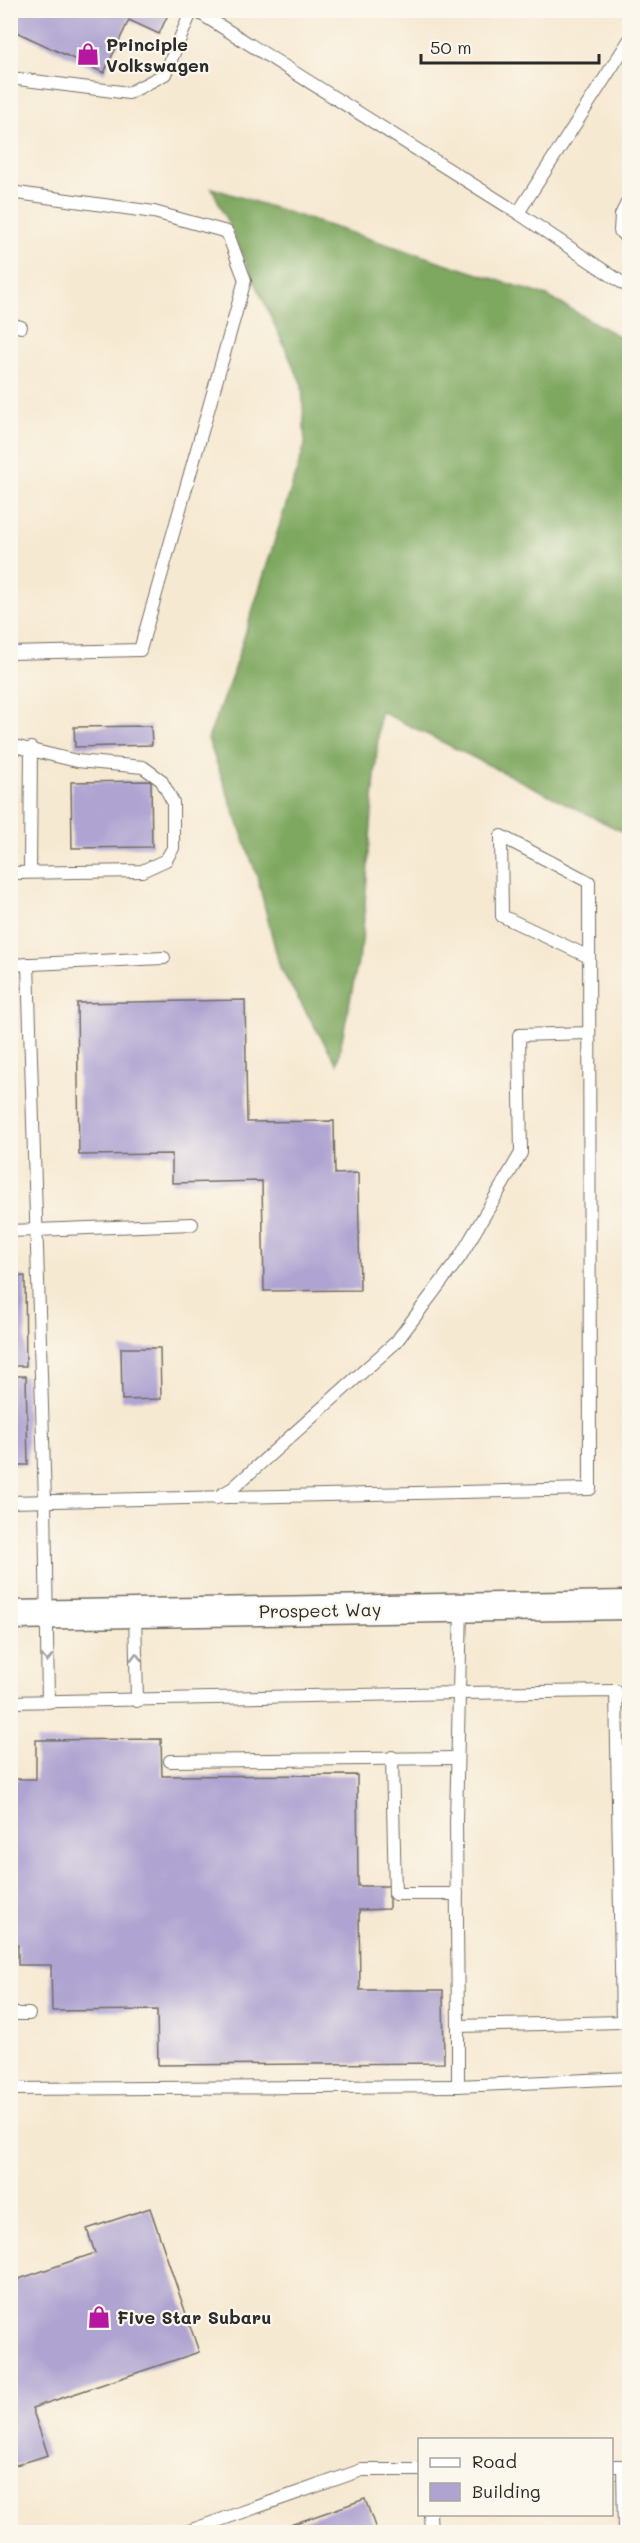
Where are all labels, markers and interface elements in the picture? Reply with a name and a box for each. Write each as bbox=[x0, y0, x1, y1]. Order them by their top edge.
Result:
scale bar bbox=[421, 27, 600, 65]
place label: Principle Volkswagen bbox=[106, 32, 209, 77]
text: 50 m bbox=[430, 35, 472, 59]
shop icon: Principle Volkswagen bbox=[75, 41, 101, 67]
street label: Prospect Way bbox=[259, 1597, 381, 1623]
one-way arrow bbox=[130, 1652, 142, 1661]
one-way arrow bbox=[41, 1654, 53, 1663]
shop icon: Five Star Subaru bbox=[86, 2304, 112, 2330]
place label: Five Star Subaru bbox=[117, 2305, 272, 2329]
legend bbox=[418, 2438, 613, 2516]
text: Road bbox=[472, 2449, 517, 2473]
text: Building bbox=[472, 2479, 540, 2503]

